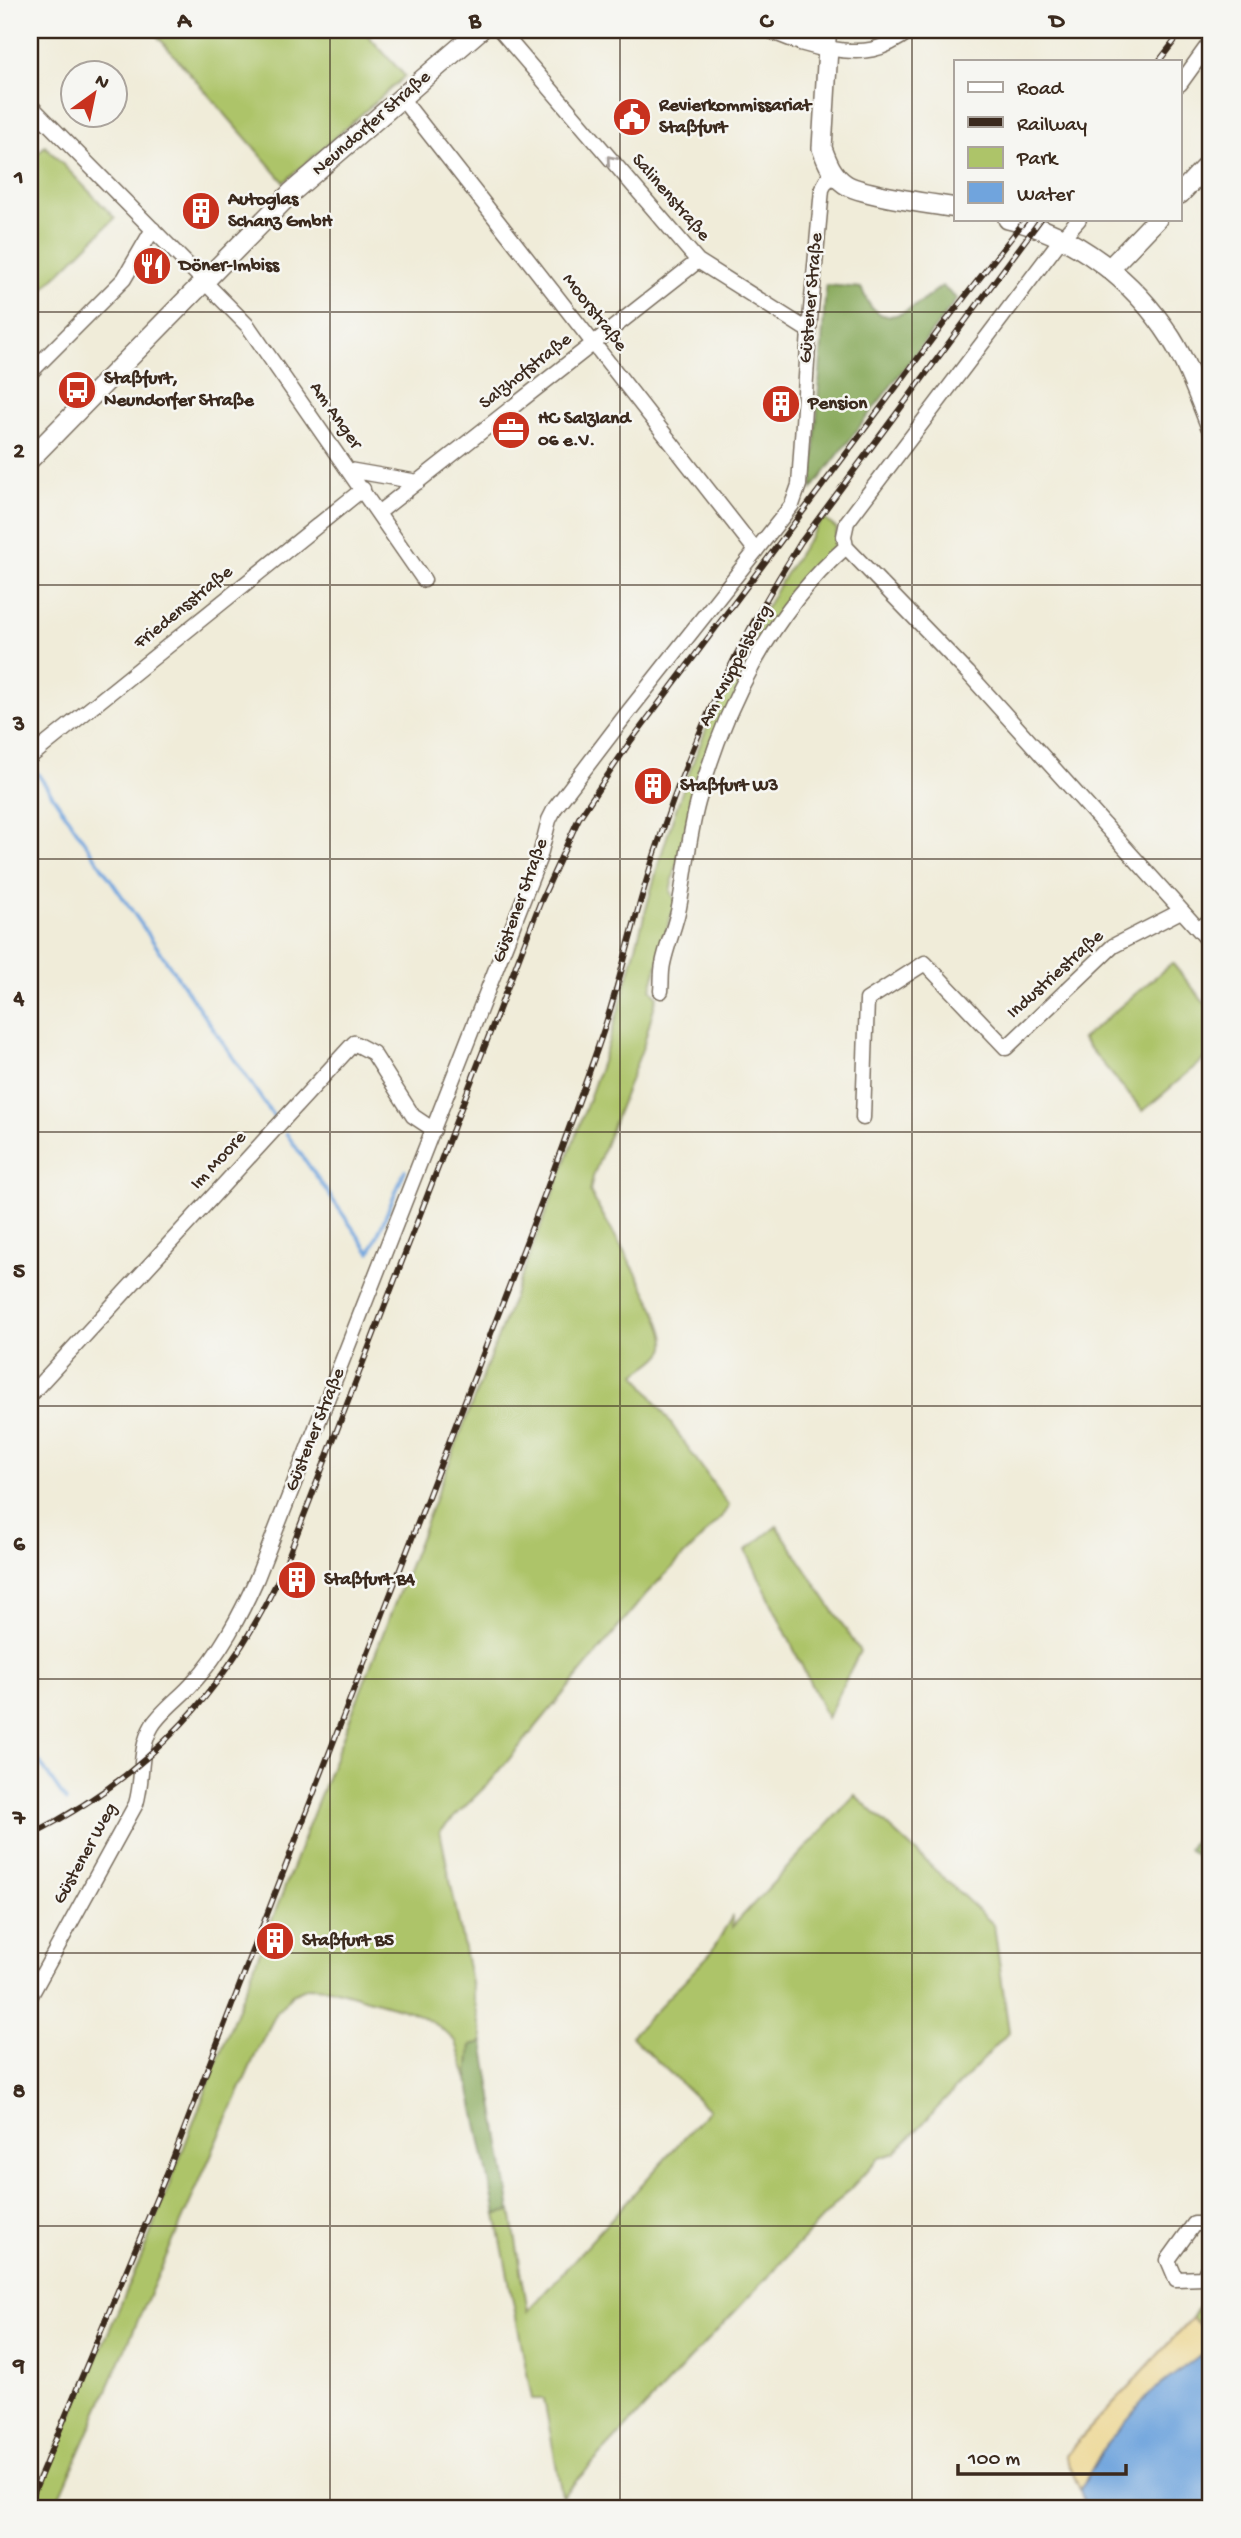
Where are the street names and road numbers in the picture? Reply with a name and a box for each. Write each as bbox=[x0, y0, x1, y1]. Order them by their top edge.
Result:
street label: Neundorfer Straße bbox=[308, 66, 436, 182]
street label: Salinenstraße bbox=[626, 149, 715, 247]
street label: Güstener Straße bbox=[795, 232, 829, 364]
street label: Moorstraße bbox=[556, 269, 632, 357]
street label: Salzhofstraße bbox=[475, 329, 577, 415]
street label: Am Anger bbox=[304, 378, 368, 456]
street label: Friedensstraße bbox=[129, 561, 238, 656]
street label: Am Knüppelsberg bbox=[694, 601, 778, 731]
street label: Güstener Straße bbox=[488, 835, 554, 966]
street label: Industriestraße bbox=[1003, 925, 1109, 1025]
street label: Im Moore bbox=[186, 1127, 252, 1195]
street label: Güstener Straße bbox=[281, 1365, 351, 1495]
street label: Güstener Weg bbox=[49, 1799, 123, 1909]

